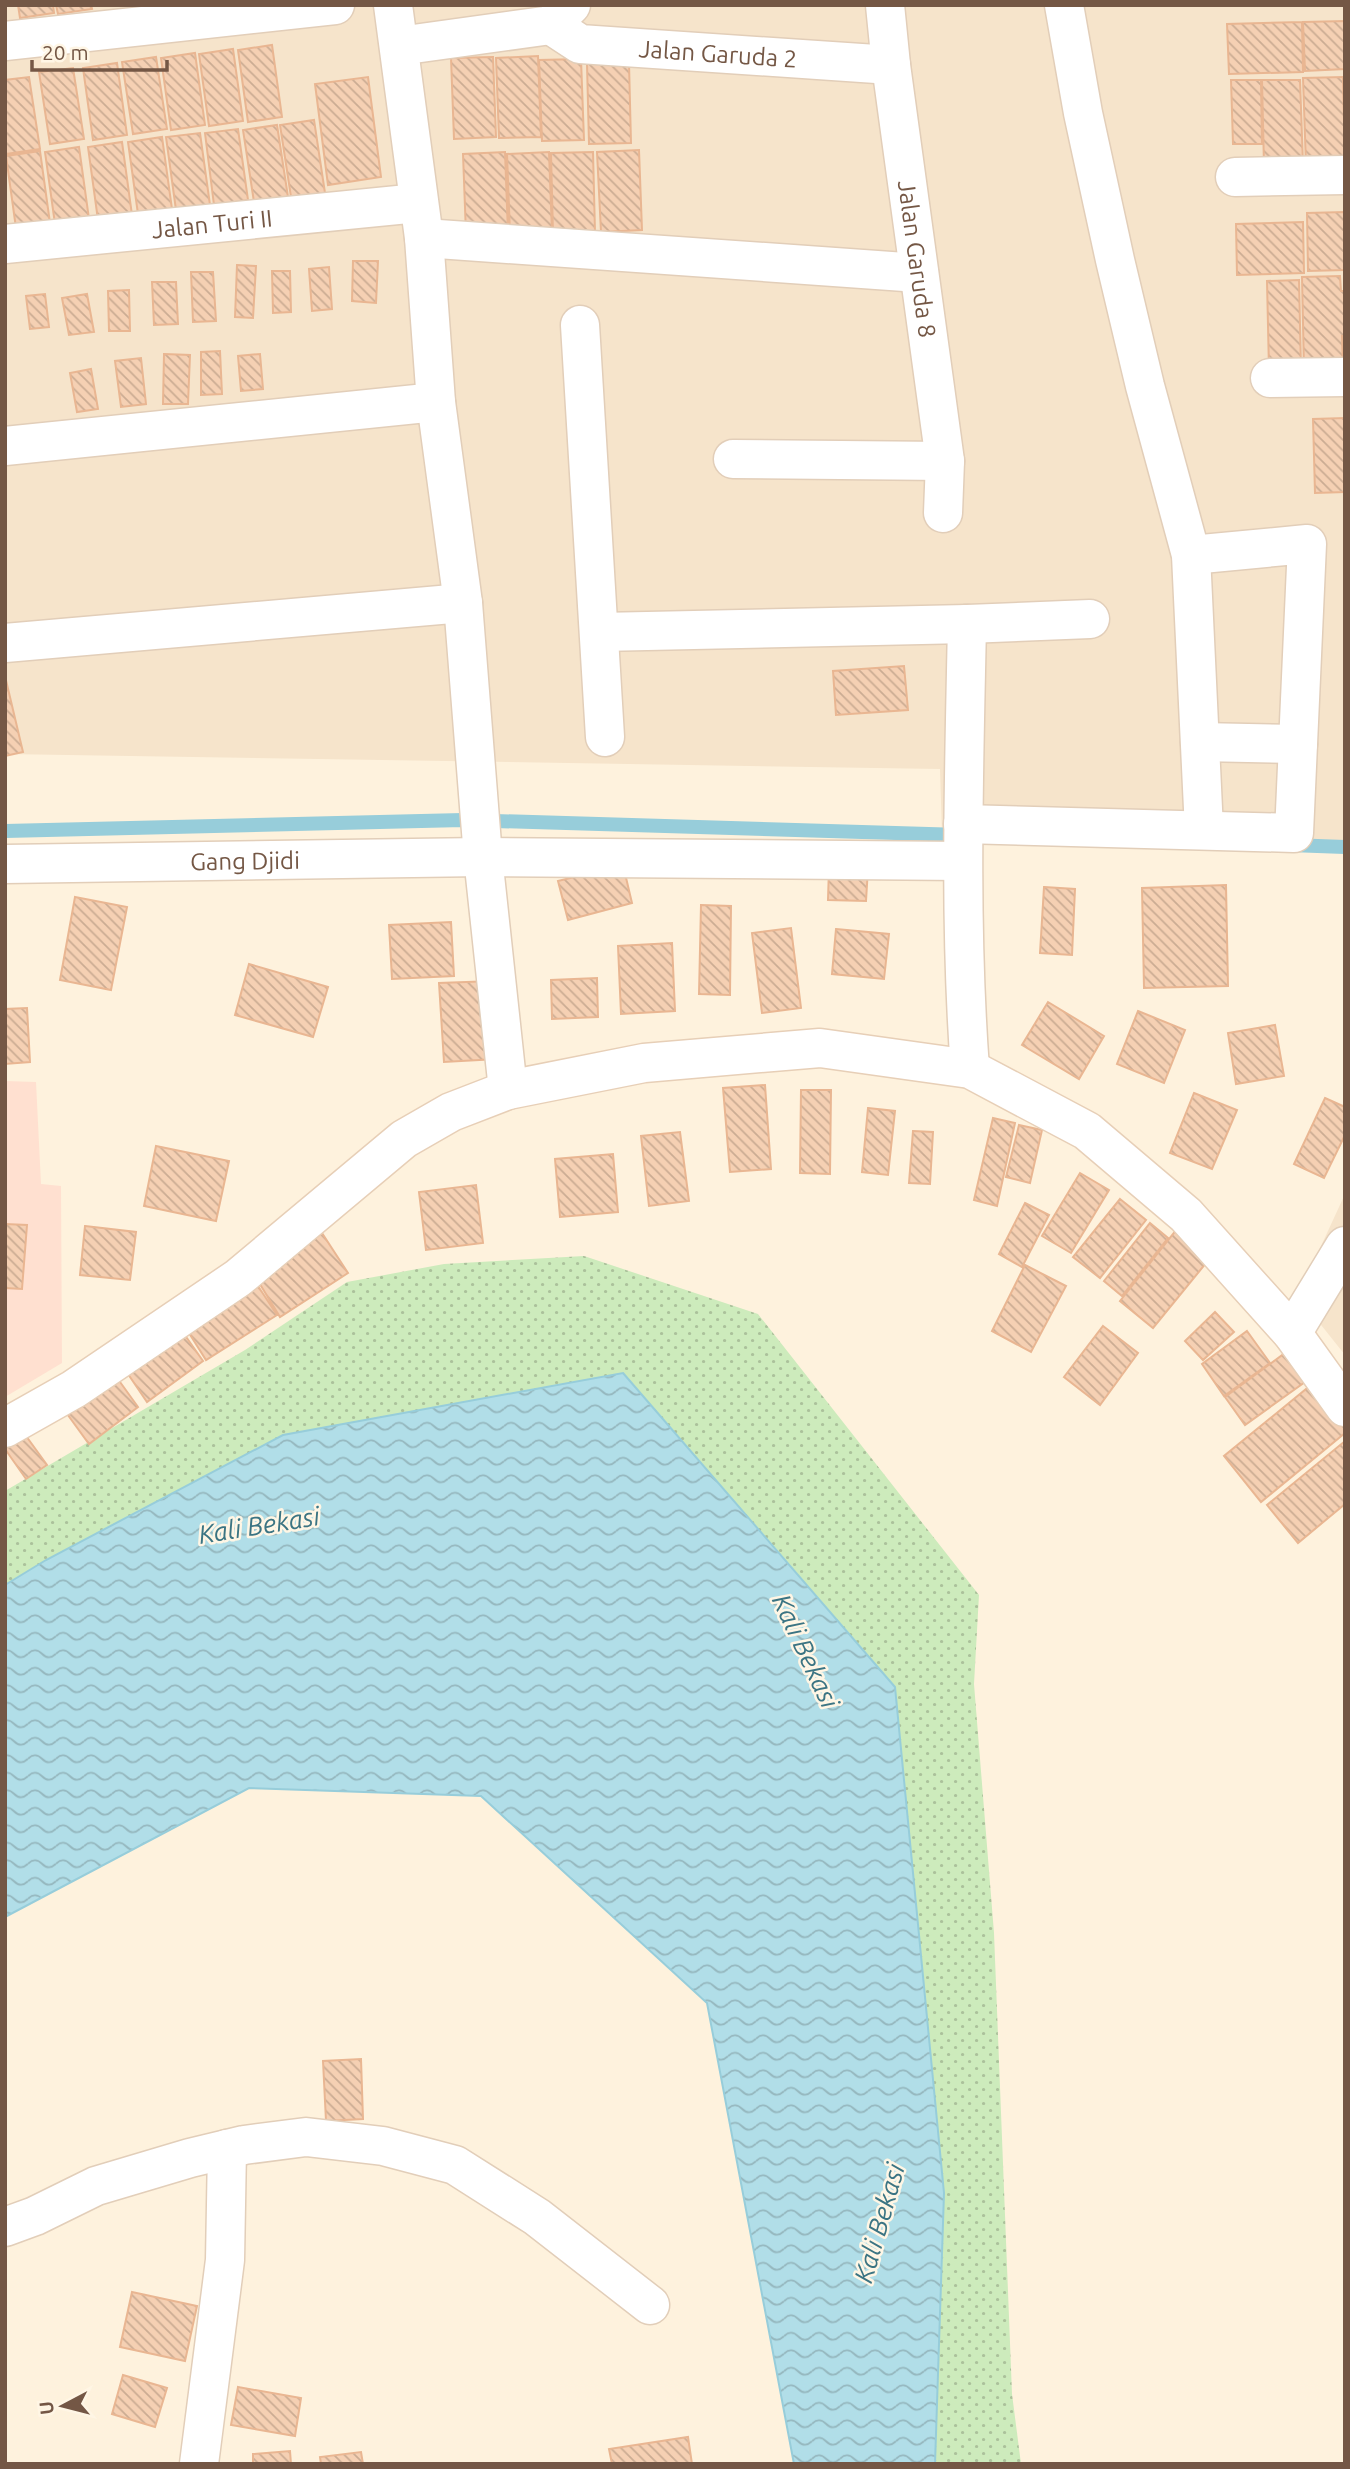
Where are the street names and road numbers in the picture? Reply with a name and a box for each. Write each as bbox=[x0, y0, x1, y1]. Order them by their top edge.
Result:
street label: Jalan Garuda 2 bbox=[638, 35, 798, 72]
street label: Jalan Garuda 8 bbox=[893, 179, 942, 339]
street label: Jalan Turi II bbox=[150, 204, 274, 243]
street label: Gang Djidi bbox=[190, 846, 300, 875]

